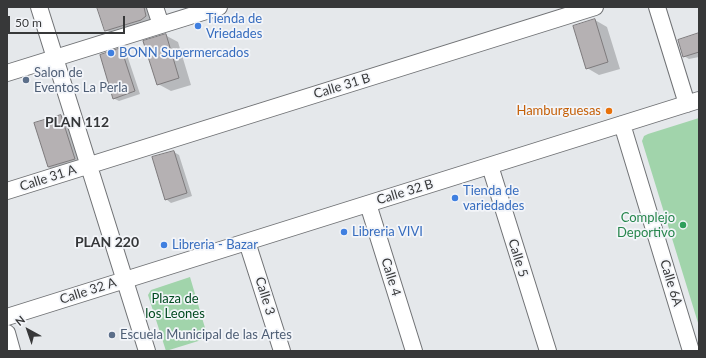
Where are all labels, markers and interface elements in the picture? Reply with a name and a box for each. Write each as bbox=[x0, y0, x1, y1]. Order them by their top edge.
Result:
scale bar bbox=[10, 8, 127, 34]
place label: Tienda de Vriedades bbox=[206, 11, 262, 42]
text: 50 m bbox=[15, 15, 42, 30]
marker: Tienda de Vriedades bbox=[193, 21, 203, 31]
place label: BONN Supermercados bbox=[119, 45, 249, 61]
marker: BONN Supermercados bbox=[106, 48, 116, 58]
place label: Salon de Eventos La Perla bbox=[34, 65, 128, 96]
street label: Calle 31 B bbox=[312, 70, 372, 102]
marker: Salon de Eventos La Perla bbox=[21, 75, 31, 85]
place label: Hamburguesas bbox=[516, 103, 601, 119]
marker: Hamburguesas bbox=[604, 106, 614, 116]
district label: PLAN 112 bbox=[45, 114, 109, 130]
street label: Calle 31 A bbox=[18, 162, 78, 194]
street label: Calle 32 B bbox=[375, 176, 435, 208]
place label: Tienda de variedades bbox=[463, 183, 524, 214]
marker: Tienda de variedades bbox=[450, 193, 460, 203]
place label: Complejo Deportivo bbox=[617, 210, 675, 241]
marker: Complejo Deportivo bbox=[678, 220, 688, 230]
place label: Libreria VIVI bbox=[352, 224, 423, 240]
marker: Libreria VIVI bbox=[339, 227, 349, 237]
district label: PLAN 220 bbox=[75, 234, 139, 250]
place label: Libreria - Bazar bbox=[172, 237, 258, 253]
street label: Calle 5 bbox=[505, 237, 531, 279]
marker: Libreria - Bazar bbox=[159, 240, 169, 250]
street label: Calle 4 bbox=[378, 256, 404, 298]
street label: Calle 6A bbox=[657, 258, 685, 308]
street label: Calle 32 A bbox=[58, 275, 118, 307]
street label: Calle 3 bbox=[252, 275, 278, 317]
park label: Plaza de los Leones bbox=[145, 291, 205, 322]
north arrow bbox=[8, 310, 48, 350]
text: N bbox=[13, 313, 27, 328]
place label: Escuela Municipal de las Artes bbox=[120, 327, 292, 343]
marker: Escuela Municipal de las Artes bbox=[107, 330, 117, 340]

